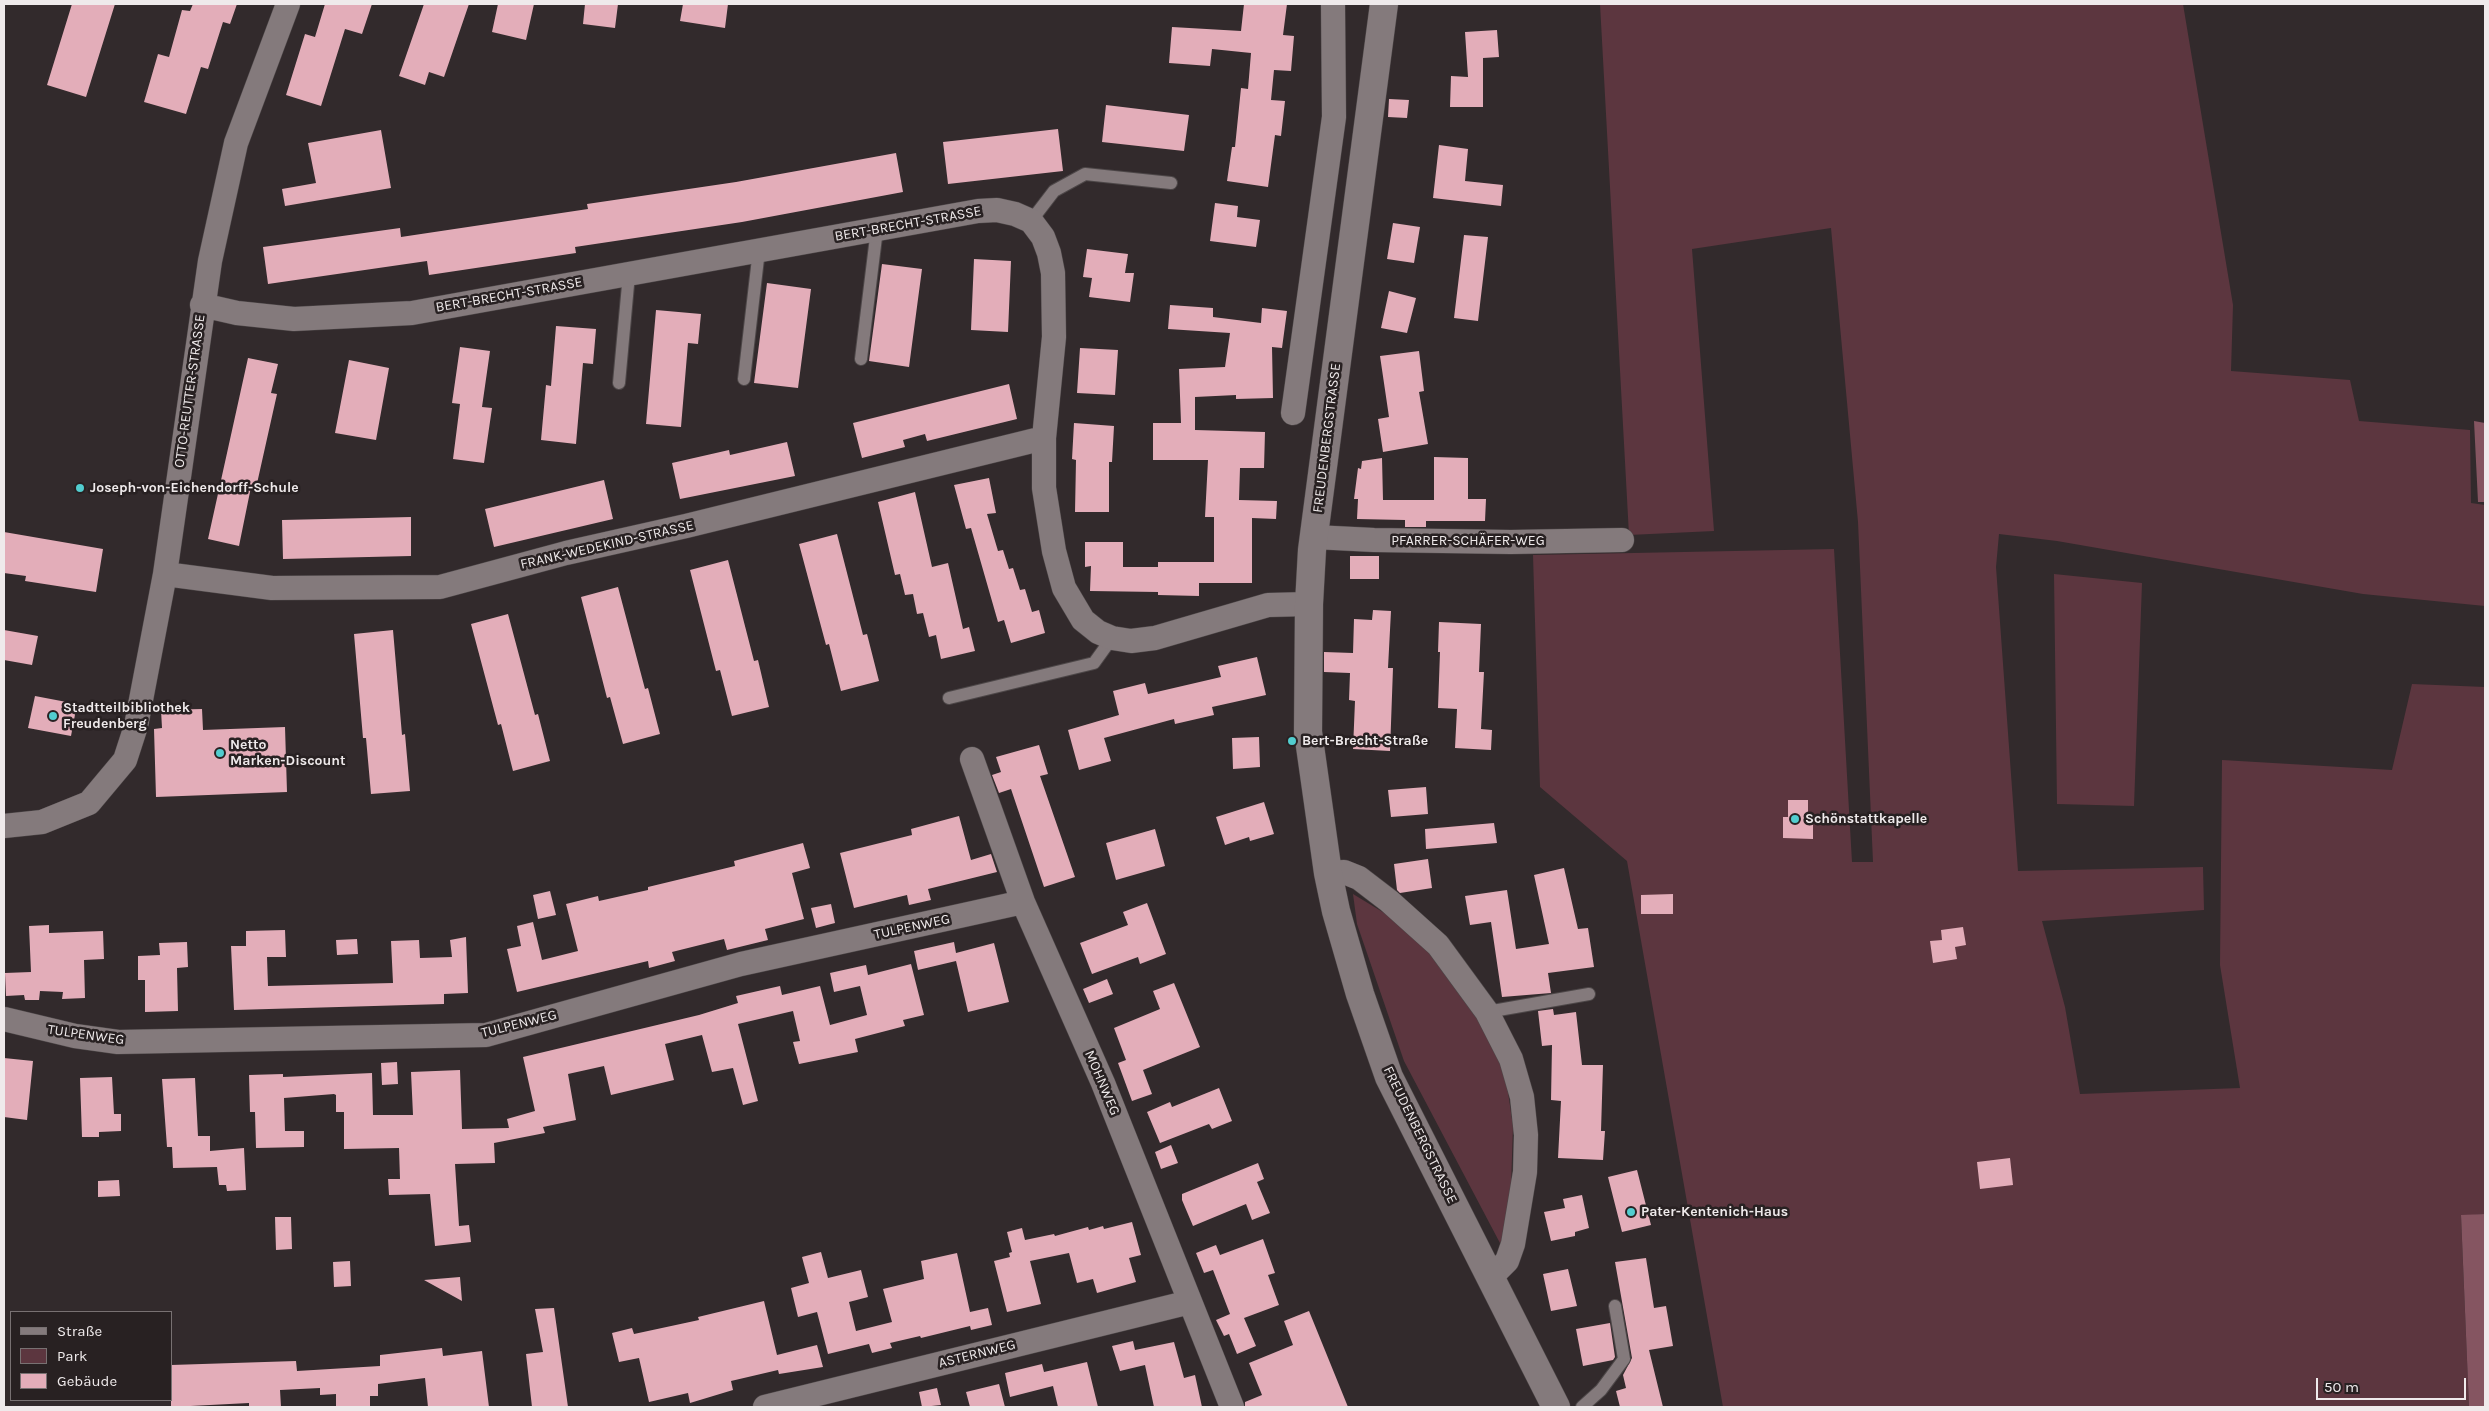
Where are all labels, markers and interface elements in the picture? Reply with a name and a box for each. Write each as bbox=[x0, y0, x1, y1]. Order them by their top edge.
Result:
street label: BERT-BRECHT-STRASSE bbox=[833, 203, 983, 245]
street label: BERT-BRECHT-STRASSE bbox=[434, 274, 584, 316]
street label: OTTO-REUTTER-STRASSE bbox=[171, 313, 209, 469]
street label: FREUDENBERGSTRASSE bbox=[1309, 362, 1345, 514]
place label: Joseph-von-Eichendorff-Schule bbox=[90, 480, 299, 496]
marker: Joseph-von-Eichendorff-Schule bbox=[74, 482, 86, 494]
street label: FRANK-WEDEKIND-STRASSE bbox=[519, 517, 695, 573]
street label: PFARRER-SCHÄFER-WEG bbox=[1391, 533, 1545, 549]
place label: Stadtteilbibliothek Freudenberg bbox=[63, 700, 190, 732]
marker: Stadtteilbibliothek Freudenberg bbox=[47, 710, 59, 722]
place label: Bert-Brecht-Straße bbox=[1302, 733, 1428, 749]
marker: Bert-Brecht-Straße bbox=[1286, 735, 1298, 747]
place label: Netto Marken-Discount bbox=[230, 737, 346, 770]
marker: Netto Marken-Discount bbox=[214, 747, 226, 759]
place label: Schönstattkapelle bbox=[1805, 811, 1927, 827]
marker: Schönstattkapelle bbox=[1789, 813, 1801, 825]
street label: TULPENWEG bbox=[872, 911, 952, 943]
street label: TULPENWEG bbox=[479, 1007, 559, 1041]
street label: TULPENWEG bbox=[47, 1021, 125, 1049]
street label: MOHNWEG bbox=[1081, 1048, 1123, 1118]
street label: FREUDENBERGSTRASSE bbox=[1379, 1064, 1461, 1206]
place label: Pater-Kentenich-Haus bbox=[1641, 1204, 1788, 1220]
marker: Pater-Kentenich-Haus bbox=[1625, 1206, 1637, 1218]
legend bbox=[10, 1311, 172, 1401]
text: Straße bbox=[57, 1322, 102, 1340]
street label: ASTERNWEG bbox=[937, 1336, 1017, 1372]
text: Park bbox=[57, 1347, 87, 1365]
scale bar bbox=[2319, 1368, 2469, 1400]
text: Gebäude bbox=[57, 1372, 117, 1390]
text: 50 m bbox=[2324, 1378, 2359, 1396]

